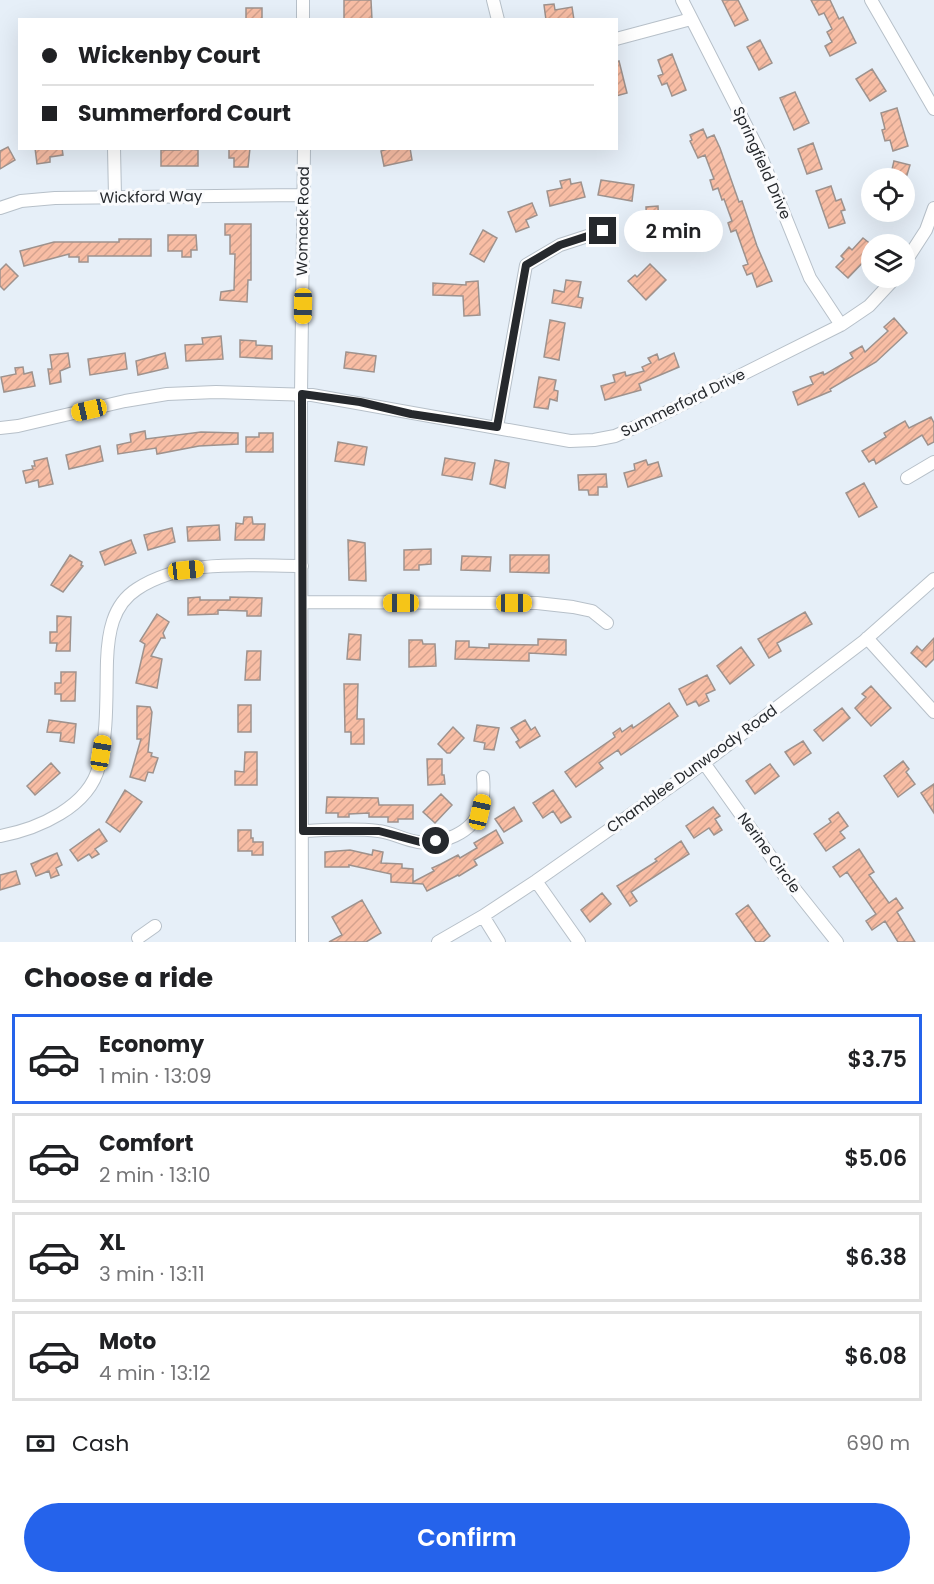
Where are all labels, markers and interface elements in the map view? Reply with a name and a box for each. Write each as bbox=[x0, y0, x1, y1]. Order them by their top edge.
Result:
text: Wickenby Court bbox=[78, 40, 260, 71]
text: Summerford Court bbox=[78, 98, 291, 129]
street label: Springfield Drive bbox=[728, 103, 797, 222]
street label: Womack Road bbox=[291, 166, 314, 276]
map controls bbox=[861, 168, 915, 288]
button: locate bbox=[861, 168, 915, 222]
street label: Wickford Way bbox=[99, 185, 203, 208]
callout: 2 min bbox=[624, 210, 723, 252]
route end bbox=[589, 217, 616, 244]
text: 2 min bbox=[646, 217, 701, 245]
button: layers bbox=[861, 234, 915, 288]
car bbox=[294, 288, 312, 324]
street label: Summerford Drive bbox=[617, 363, 749, 442]
car bbox=[69, 397, 109, 423]
car bbox=[167, 559, 205, 581]
car bbox=[383, 594, 419, 612]
car bbox=[496, 594, 532, 612]
street label: Chamblee Dunwoody Road bbox=[602, 700, 781, 838]
car bbox=[89, 734, 113, 772]
car bbox=[467, 792, 493, 832]
street label: Nerine Circle bbox=[733, 808, 806, 897]
route start bbox=[422, 827, 449, 854]
text: Choose a ride bbox=[24, 959, 213, 996]
text: Economy bbox=[99, 1029, 204, 1060]
icon: car bbox=[27, 1032, 81, 1086]
text: $3.75 bbox=[847, 1044, 907, 1075]
text: 1 min · 13:09 bbox=[99, 1062, 212, 1090]
text: Comfort bbox=[99, 1128, 193, 1159]
icon: car bbox=[27, 1131, 81, 1185]
text: $5.06 bbox=[844, 1143, 907, 1174]
text: 2 min · 13:10 bbox=[99, 1161, 210, 1189]
text: XL bbox=[99, 1227, 125, 1258]
icon: car bbox=[27, 1230, 81, 1284]
text: $6.38 bbox=[845, 1242, 907, 1273]
text: 3 min · 13:11 bbox=[99, 1260, 205, 1288]
text: Moto bbox=[99, 1326, 156, 1357]
icon: car bbox=[27, 1329, 81, 1383]
text: $6.08 bbox=[844, 1341, 907, 1372]
text: 4 min · 13:12 bbox=[99, 1359, 211, 1387]
icon: cash bbox=[24, 1427, 57, 1460]
text: Cash bbox=[72, 1428, 129, 1459]
text: 690 m bbox=[846, 1429, 910, 1457]
button: Confirm bbox=[24, 1503, 910, 1572]

